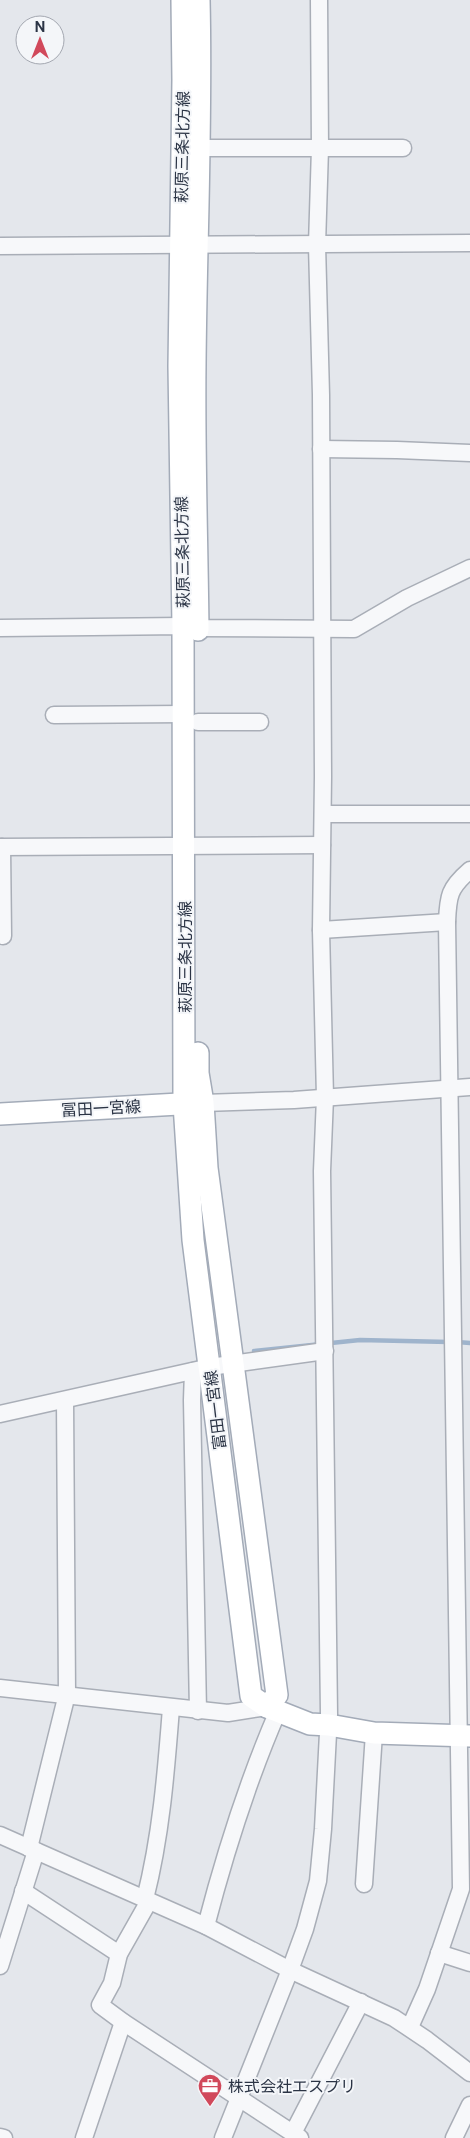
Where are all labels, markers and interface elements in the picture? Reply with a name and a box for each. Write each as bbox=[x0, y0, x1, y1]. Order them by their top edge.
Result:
north arrow bbox=[15, 15, 65, 65]
text: N bbox=[35, 19, 45, 35]
street label: 萩原三条北方線 bbox=[172, 91, 193, 203]
street label: 萩原三条北方線 bbox=[172, 496, 193, 608]
street label: 萩原三条北方線 bbox=[176, 901, 195, 1013]
street label: 冨田一宮線 bbox=[61, 1097, 141, 1120]
street label: 富田一宮線 bbox=[201, 1369, 230, 1451]
office icon: 株式会社エスプリ bbox=[197, 2073, 223, 2107]
place label: 株式会社エスプリ bbox=[228, 2077, 356, 2096]

